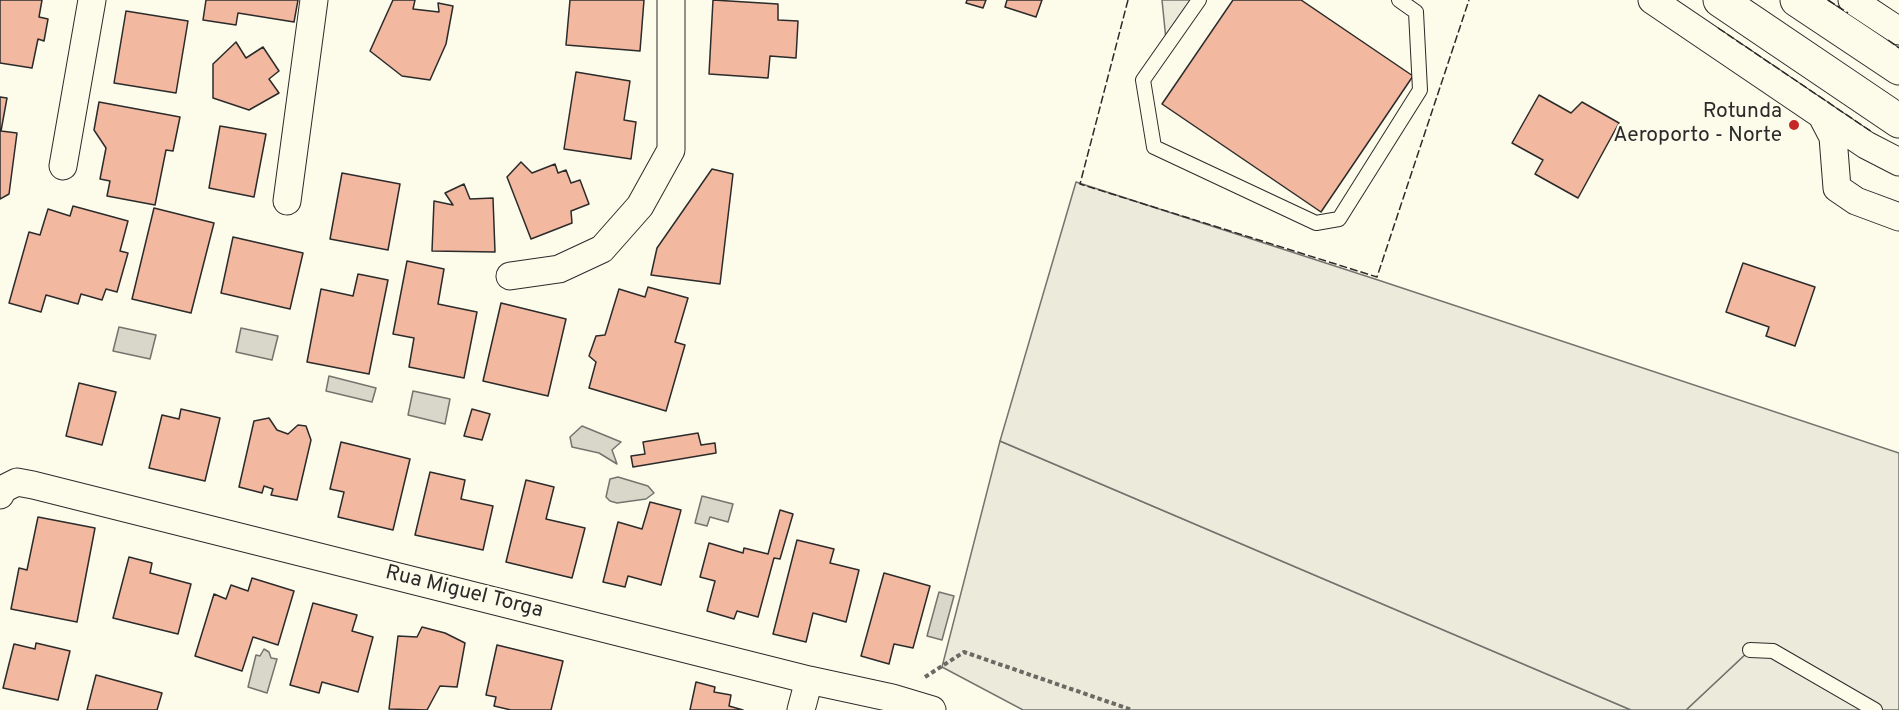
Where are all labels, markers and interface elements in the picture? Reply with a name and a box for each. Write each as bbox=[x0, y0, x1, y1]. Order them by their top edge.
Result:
place label: Rotunda Aeroporto - Norte bbox=[1613, 100, 1782, 150]
marker: Rotunda Aeroporto - Norte bbox=[1787, 118, 1801, 132]
street label: Rua Miguel Torga bbox=[382, 561, 546, 625]

